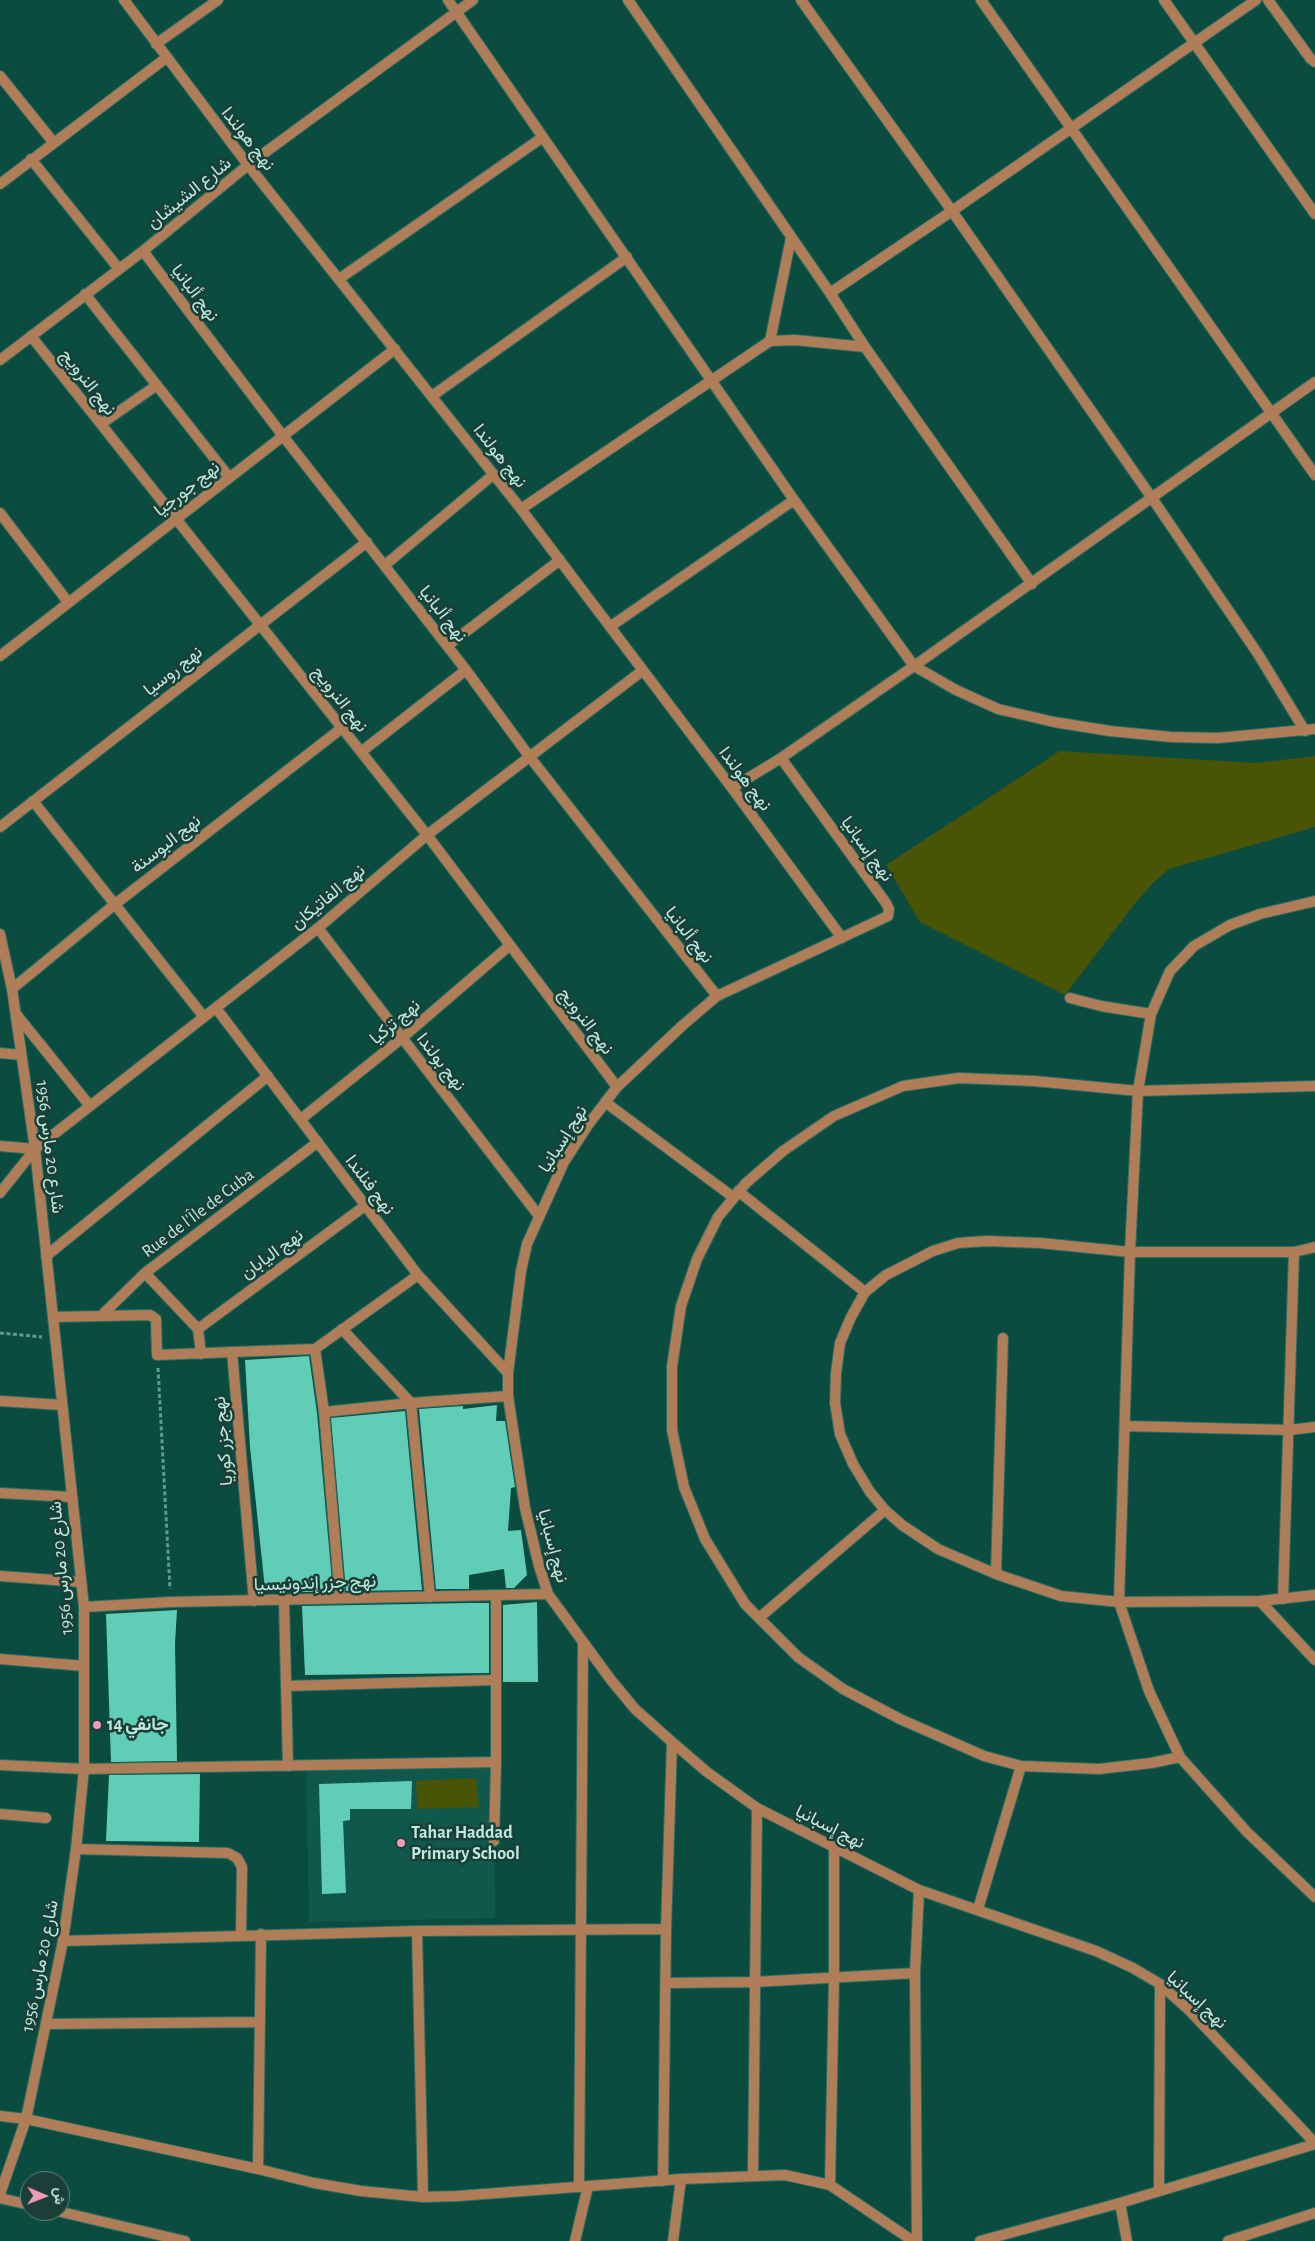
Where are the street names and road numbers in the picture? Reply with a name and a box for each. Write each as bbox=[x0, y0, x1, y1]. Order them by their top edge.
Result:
street label: نهج هولندا bbox=[216, 103, 280, 175]
street label: شارع الشيشان bbox=[142, 152, 236, 234]
street label: نهج ألبانيا bbox=[166, 260, 224, 326]
street label: نهج النرويج bbox=[55, 344, 121, 420]
street label: نهج هولندا bbox=[468, 420, 532, 492]
street label: نهج جورجيا bbox=[150, 457, 224, 521]
street label: نهج ألبانيا bbox=[414, 581, 472, 647]
street label: نهج روسيا bbox=[139, 641, 207, 701]
street label: نهج النرويج bbox=[307, 661, 373, 737]
street label: نهج هولندا bbox=[714, 743, 776, 815]
street label: نهج البوسنة bbox=[127, 810, 205, 878]
street label: نهج إسبانيا bbox=[836, 812, 898, 886]
street label: نهج الفاتيكان bbox=[286, 860, 370, 934]
street label: نهج ألبانيا bbox=[660, 902, 718, 968]
street label: نهج النرويج bbox=[554, 983, 618, 1059]
street label: نهج تركيا bbox=[365, 995, 425, 1049]
street label: نهج بولندا bbox=[412, 1029, 470, 1095]
street label: شارع 20 مارس 1956 bbox=[31, 1079, 69, 1215]
street label: نهج إسبانيا bbox=[534, 1101, 592, 1177]
street label: نهج فنلندا bbox=[341, 1151, 399, 1219]
street label: Rue de l'Île de Cuba bbox=[138, 1164, 258, 1262]
street label: نهج اليابان bbox=[236, 1224, 308, 1284]
street label: نهج جزر كوريا bbox=[208, 1395, 238, 1487]
street label: شارع 20 مارس 1956 bbox=[44, 1500, 78, 1636]
street label: نهج إسبانيا bbox=[533, 1507, 573, 1585]
street label: نهج جزر إندونيسيا bbox=[254, 1570, 376, 1596]
street label: نهج إسبانيا bbox=[792, 1800, 868, 1854]
street label: شارع 20 مارس 1956 bbox=[17, 1898, 63, 2034]
street label: نهج إسبانيا bbox=[1162, 1966, 1232, 2034]

